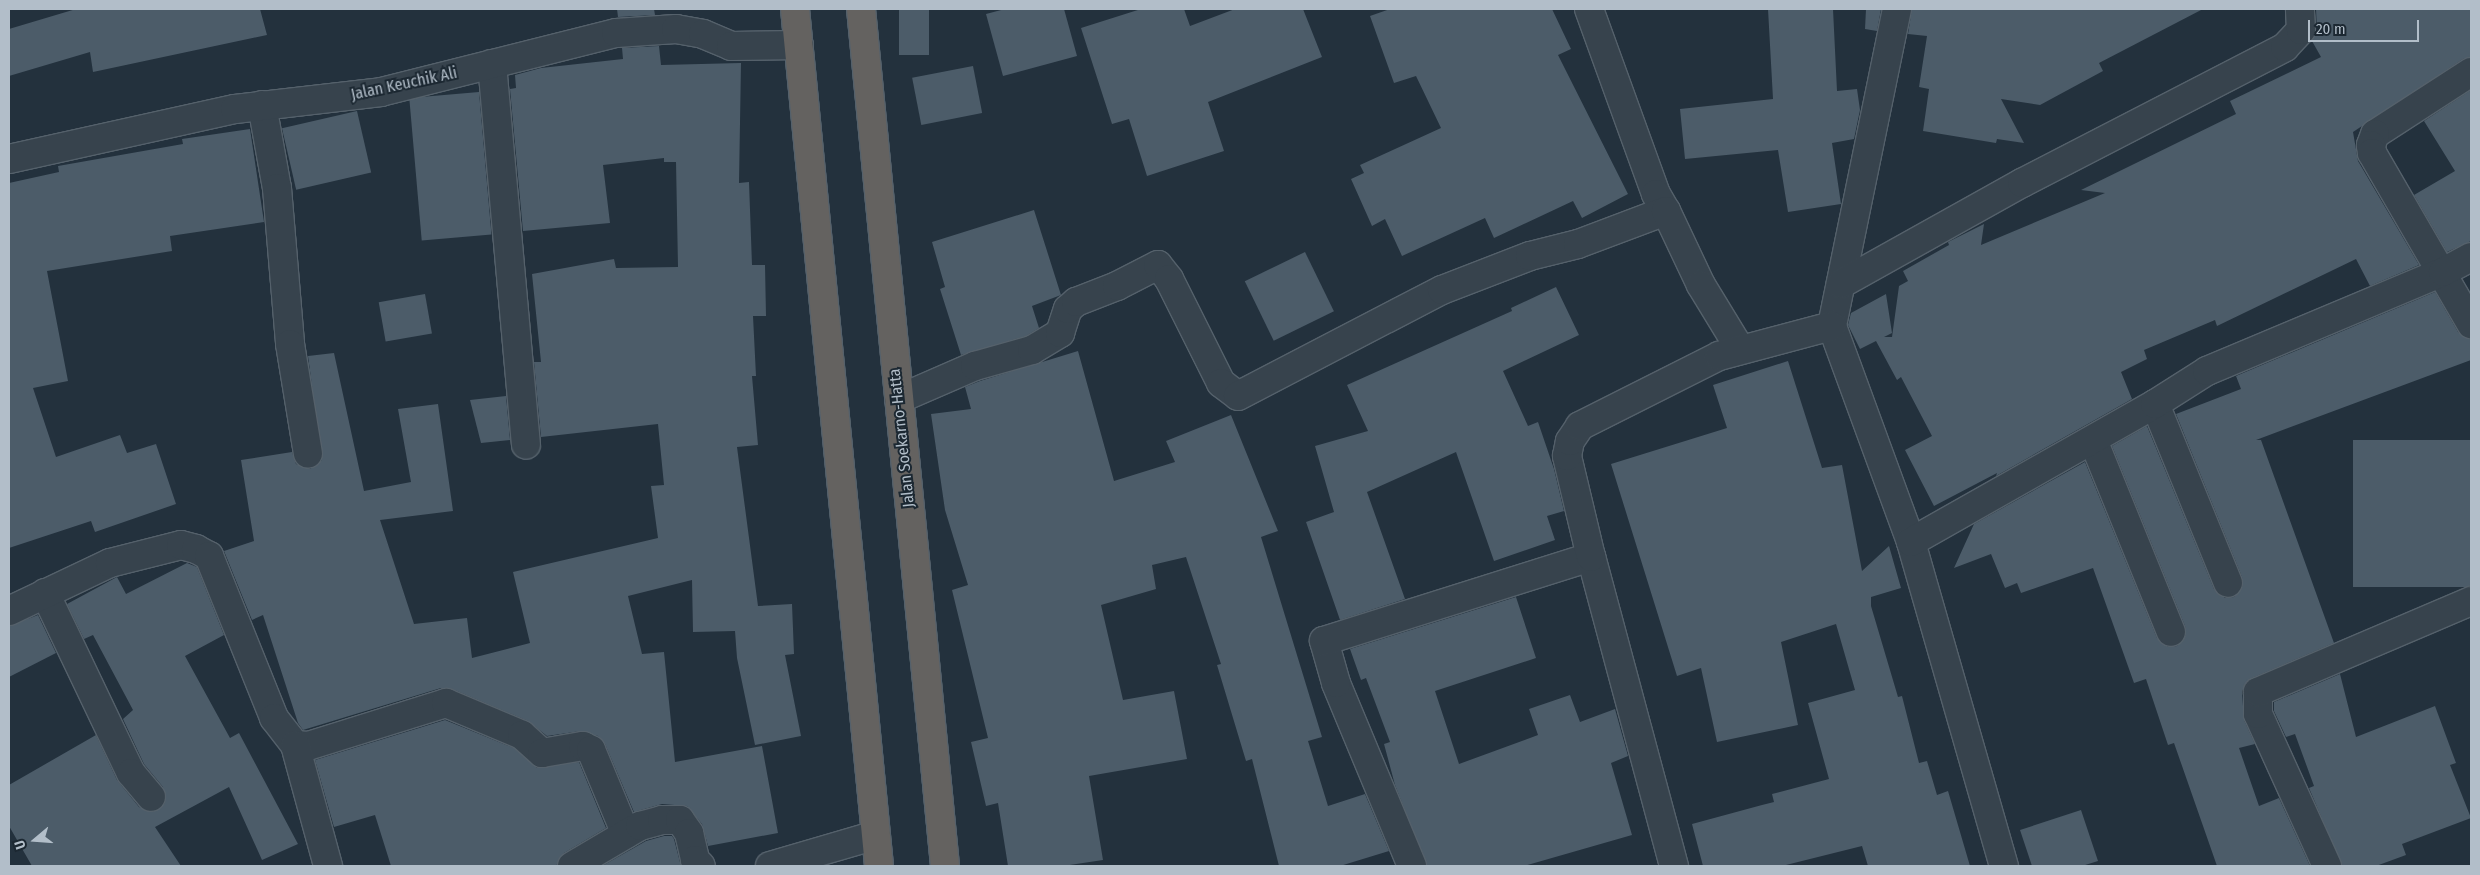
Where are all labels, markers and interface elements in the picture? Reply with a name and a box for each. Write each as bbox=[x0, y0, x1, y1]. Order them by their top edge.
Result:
scale bar bbox=[2310, 10, 2421, 42]
text: 20 m bbox=[2316, 20, 2346, 38]
street label: Jalan Keuchik Ali bbox=[349, 63, 459, 105]
street label: Jalan Soekarno-Hatta bbox=[885, 368, 919, 508]
north arrow bbox=[10, 815, 60, 865]
text: U bbox=[11, 838, 30, 851]

